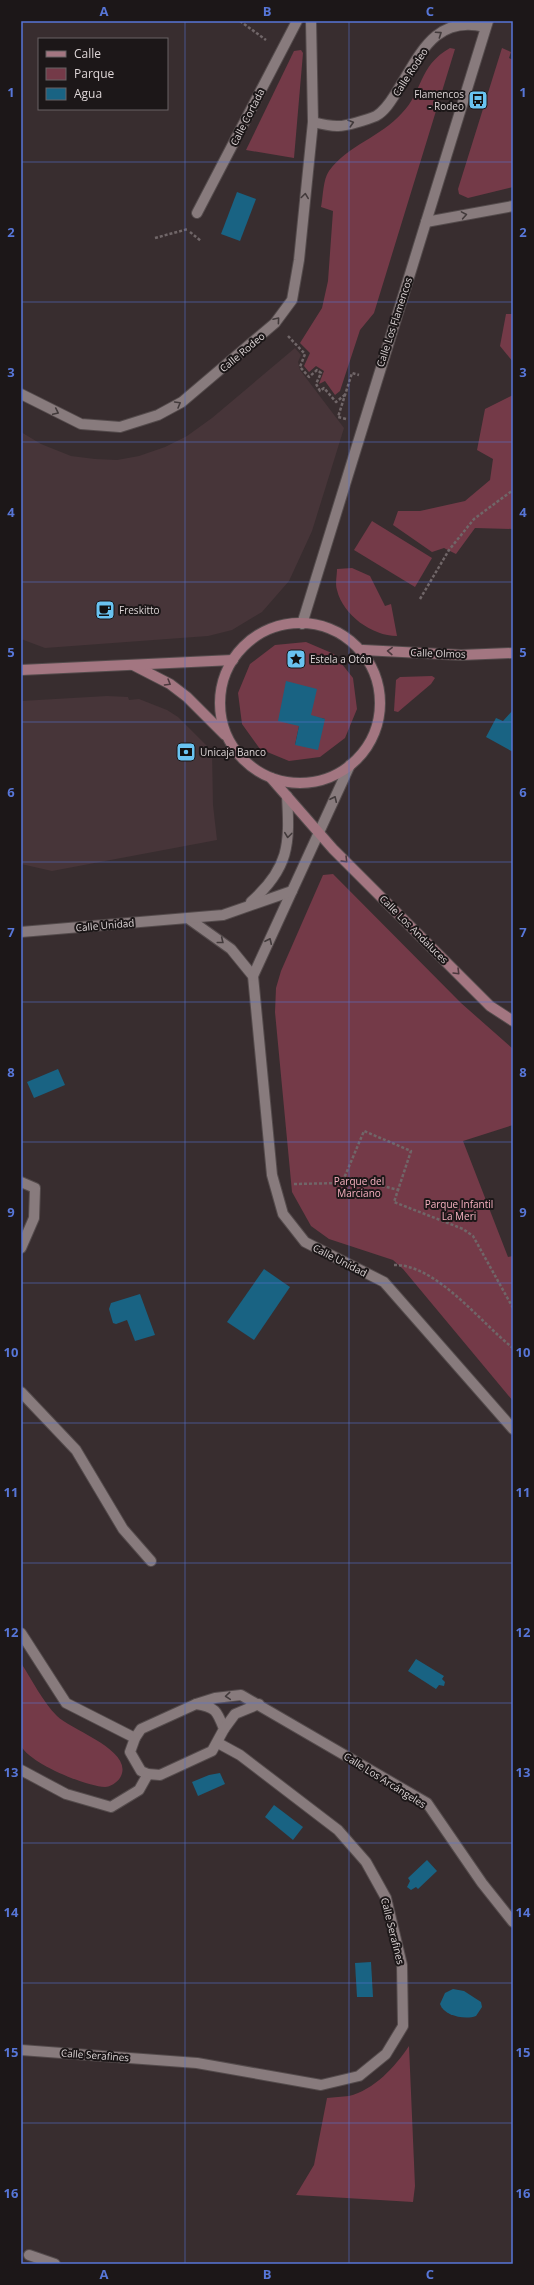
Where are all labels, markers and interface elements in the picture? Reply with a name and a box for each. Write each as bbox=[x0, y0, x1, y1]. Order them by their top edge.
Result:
text: A bbox=[100, 2, 109, 20]
text: B bbox=[263, 2, 272, 20]
text: C bbox=[426, 2, 434, 20]
one-way arrow bbox=[434, 32, 441, 39]
legend bbox=[38, 38, 168, 110]
text: Calle bbox=[74, 45, 101, 62]
street label: Calle Rodeo bbox=[389, 45, 431, 99]
text: Parque bbox=[74, 65, 114, 82]
text: 1 bbox=[7, 83, 15, 101]
text: 1 bbox=[519, 83, 527, 101]
text: Agua bbox=[74, 85, 102, 102]
street label: Calle Cortada bbox=[227, 86, 267, 148]
place label: Flamencos - Rodeo bbox=[414, 87, 464, 113]
bus stop icon: Flamencos - Rodeo bbox=[467, 89, 489, 111]
one-way arrow bbox=[347, 119, 354, 128]
one-way arrow bbox=[300, 193, 309, 199]
one-way arrow bbox=[461, 211, 467, 220]
text: 2 bbox=[7, 223, 15, 241]
text: 2 bbox=[519, 223, 527, 241]
street label: Calle Los Flamencos bbox=[373, 275, 415, 369]
one-way arrow bbox=[272, 317, 279, 324]
street label: Calle Rodeo bbox=[216, 329, 268, 375]
text: 3 bbox=[7, 363, 15, 381]
text: 3 bbox=[519, 363, 527, 381]
one-way arrow bbox=[174, 401, 181, 408]
one-way arrow bbox=[51, 407, 59, 415]
text: 4 bbox=[7, 503, 15, 521]
text: 4 bbox=[519, 503, 527, 521]
cafe icon: Freskitto bbox=[94, 599, 116, 621]
place label: Freskitto bbox=[119, 603, 160, 617]
text: 5 bbox=[7, 643, 15, 661]
text: 5 bbox=[519, 643, 527, 661]
street label: Calle Olmos bbox=[410, 645, 466, 661]
one-way arrow bbox=[387, 647, 393, 655]
place icon: Estela a Otón bbox=[285, 648, 307, 670]
place label: Estela a Otón bbox=[310, 652, 372, 666]
one-way arrow bbox=[164, 679, 171, 686]
bank icon: Unicaja Banco bbox=[175, 741, 197, 763]
place label: Unicaja Banco bbox=[200, 745, 266, 759]
text: 6 bbox=[7, 783, 15, 801]
text: 6 bbox=[519, 783, 527, 801]
one-way arrow bbox=[329, 795, 337, 803]
one-way arrow bbox=[284, 832, 293, 838]
one-way arrow bbox=[340, 856, 348, 863]
street label: Calle Los Andaluces bbox=[377, 892, 452, 967]
street label: Calle Unidad bbox=[75, 915, 135, 935]
text: 7 bbox=[7, 923, 15, 941]
text: 7 bbox=[519, 923, 527, 941]
one-way arrow bbox=[216, 937, 223, 944]
one-way arrow bbox=[264, 937, 272, 945]
one-way arrow bbox=[452, 967, 460, 975]
text: 8 bbox=[7, 1063, 15, 1081]
text: 8 bbox=[519, 1063, 527, 1081]
park label: Parque del Marciano bbox=[334, 1174, 384, 1200]
park label: Parque Infantil La Meri bbox=[425, 1197, 493, 1223]
text: 9 bbox=[7, 1203, 15, 1221]
text: 9 bbox=[519, 1203, 527, 1221]
street label: Calle Unidad bbox=[311, 1240, 369, 1280]
text: 10 bbox=[4, 1343, 18, 1361]
text: 10 bbox=[516, 1343, 530, 1361]
text: 11 bbox=[4, 1483, 18, 1501]
text: 11 bbox=[516, 1483, 530, 1501]
text: 12 bbox=[4, 1623, 19, 1641]
text: 12 bbox=[516, 1623, 531, 1641]
one-way arrow bbox=[225, 1692, 231, 1701]
street label: Calle Los Arcángeles bbox=[341, 1749, 429, 1811]
text: 13 bbox=[4, 1763, 18, 1781]
text: 13 bbox=[516, 1763, 530, 1781]
street label: Calle Serafines bbox=[378, 1896, 408, 1966]
text: 14 bbox=[4, 1903, 19, 1921]
text: 14 bbox=[516, 1903, 531, 1921]
text: 15 bbox=[4, 2043, 18, 2061]
text: 15 bbox=[516, 2043, 530, 2061]
street label: Calle Serafines bbox=[60, 2046, 130, 2064]
text: 16 bbox=[4, 2184, 19, 2202]
text: 16 bbox=[516, 2184, 531, 2202]
text: A bbox=[100, 2265, 109, 2283]
text: B bbox=[263, 2265, 272, 2283]
text: C bbox=[426, 2265, 434, 2283]

